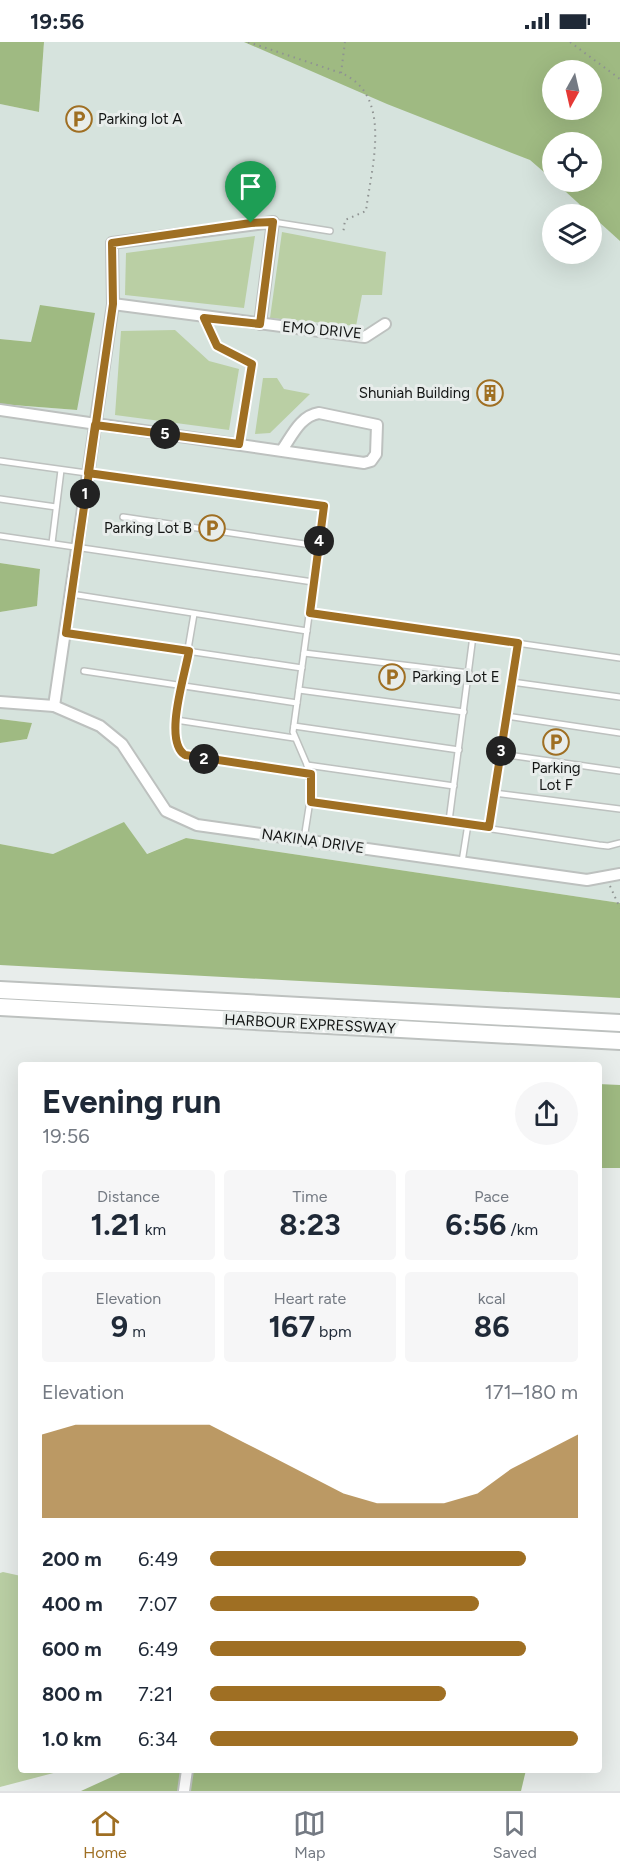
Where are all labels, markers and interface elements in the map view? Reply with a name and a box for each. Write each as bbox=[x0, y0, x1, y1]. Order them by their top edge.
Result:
text: 19:56 bbox=[30, 8, 84, 35]
north arrow bbox=[542, 60, 602, 120]
map controls bbox=[542, 60, 602, 264]
parking icon: Parking lot A bbox=[64, 104, 94, 134]
place label: Parking lot A bbox=[98, 110, 182, 128]
button: locate bbox=[542, 132, 602, 192]
pin bbox=[225, 161, 276, 223]
icon: arrive bbox=[234, 170, 267, 203]
button: layers bbox=[542, 204, 602, 264]
street label: EMO DRIVE bbox=[281, 318, 363, 342]
building icon: Shuniah Building bbox=[475, 378, 505, 408]
place label: Shuniah Building bbox=[359, 384, 470, 402]
pin: 5 bbox=[150, 419, 180, 449]
text: 5 bbox=[160, 424, 170, 443]
pin: 1 bbox=[70, 479, 100, 509]
text: 1 bbox=[82, 484, 88, 503]
parking icon: Parking Lot B bbox=[197, 513, 227, 543]
place label: Parking Lot B bbox=[104, 519, 192, 537]
pin: 4 bbox=[304, 526, 334, 556]
text: 4 bbox=[314, 531, 324, 550]
parking icon: Parking Lot E bbox=[377, 662, 407, 692]
place label: Parking Lot E bbox=[412, 668, 500, 686]
parking icon: Parking Lot F bbox=[541, 727, 571, 757]
pin: 3 bbox=[486, 736, 516, 766]
text: 3 bbox=[497, 741, 505, 760]
pin: 2 bbox=[189, 744, 219, 774]
text: 2 bbox=[199, 749, 209, 768]
place label: Parking Lot F bbox=[531, 759, 581, 794]
street label: NAKINA DRIVE bbox=[260, 825, 366, 857]
street label: HARBOUR EXPRESSWAY bbox=[224, 1011, 396, 1037]
text: Evening run bbox=[42, 1082, 221, 1121]
button: share bbox=[515, 1082, 578, 1145]
text: 19:56 bbox=[42, 1124, 89, 1148]
text: Distance bbox=[97, 1187, 160, 1206]
text: Time bbox=[293, 1187, 327, 1206]
text: Pace bbox=[474, 1187, 509, 1206]
text: 1.21 bbox=[91, 1206, 141, 1243]
text: 8:23 bbox=[279, 1206, 341, 1243]
text: 6:56 bbox=[445, 1206, 507, 1243]
text: km bbox=[141, 1220, 166, 1239]
text: /km bbox=[507, 1220, 538, 1239]
text: Elevation bbox=[95, 1289, 161, 1308]
text: Heart rate bbox=[274, 1289, 346, 1308]
text: kcal bbox=[478, 1289, 506, 1308]
text: 9 bbox=[111, 1308, 128, 1345]
text: 167 bbox=[268, 1308, 315, 1345]
text: 86 bbox=[474, 1308, 510, 1345]
text: m bbox=[128, 1322, 146, 1341]
text: bpm bbox=[315, 1322, 352, 1341]
text: Elevation bbox=[42, 1380, 124, 1404]
text: 171–180 m bbox=[484, 1380, 578, 1404]
text: 200 m bbox=[42, 1547, 102, 1571]
text: 6:49 bbox=[138, 1547, 178, 1571]
text: 400 m bbox=[42, 1592, 103, 1616]
text: 7:07 bbox=[138, 1592, 177, 1616]
text: 600 m bbox=[42, 1637, 102, 1661]
text: 6:49 bbox=[138, 1637, 178, 1661]
text: 800 m bbox=[42, 1682, 102, 1706]
text: 7:21 bbox=[138, 1682, 173, 1706]
text: 1.0 km bbox=[42, 1727, 101, 1751]
text: 6:34 bbox=[138, 1727, 178, 1751]
tab: Home bbox=[83, 1807, 127, 1862]
tab: Map bbox=[293, 1807, 326, 1862]
tab: Saved bbox=[493, 1807, 537, 1862]

